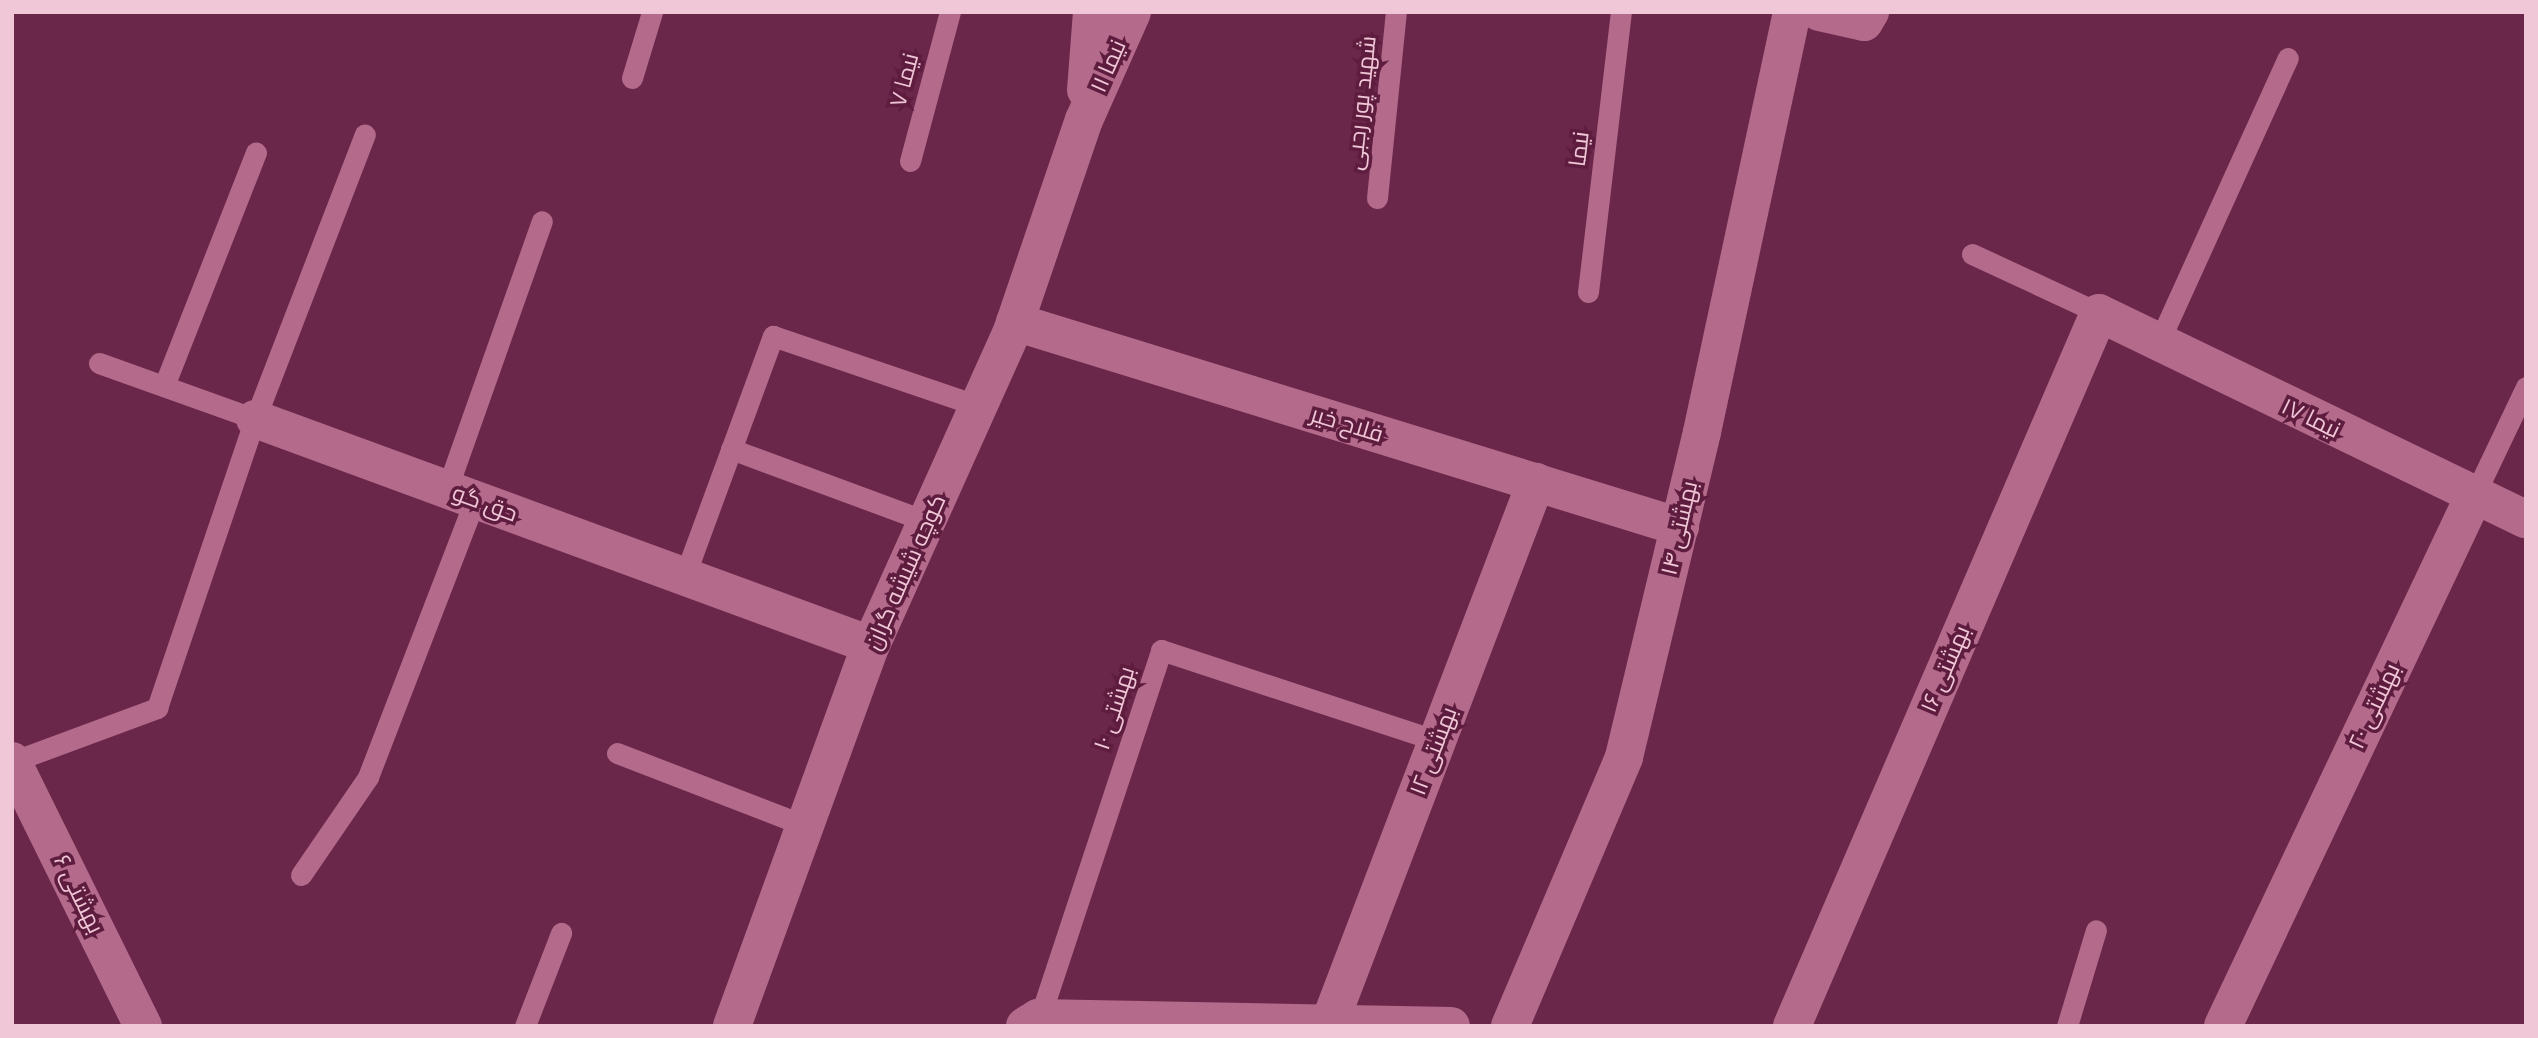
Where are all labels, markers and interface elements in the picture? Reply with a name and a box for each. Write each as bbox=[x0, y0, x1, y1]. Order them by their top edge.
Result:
street label: شهید پور رجبی bbox=[1340, 34, 1382, 172]
street label: نیما ۱۱ bbox=[1084, 35, 1132, 97]
street label: نیما ۷ bbox=[884, 50, 924, 110]
street label: نیما bbox=[1563, 130, 1595, 168]
street label: نیما ۱۷ bbox=[2277, 392, 2345, 444]
street label: فلاح خیر bbox=[1307, 400, 1387, 448]
street label: بهشتی ۱۴ bbox=[1655, 478, 1703, 578]
street label: حق گو bbox=[449, 479, 521, 527]
street label: کوچه شیشه گران bbox=[858, 490, 952, 654]
street label: بهشتی ۱۶ bbox=[1914, 621, 1976, 717]
street label: بهشتی ۲۰ bbox=[2342, 659, 2406, 753]
street label: بهشتی ۱۰ bbox=[1088, 663, 1140, 753]
street label: بهشتی ۱۲ bbox=[1404, 703, 1462, 799]
street label: بهشتی ۶ bbox=[48, 850, 110, 938]

